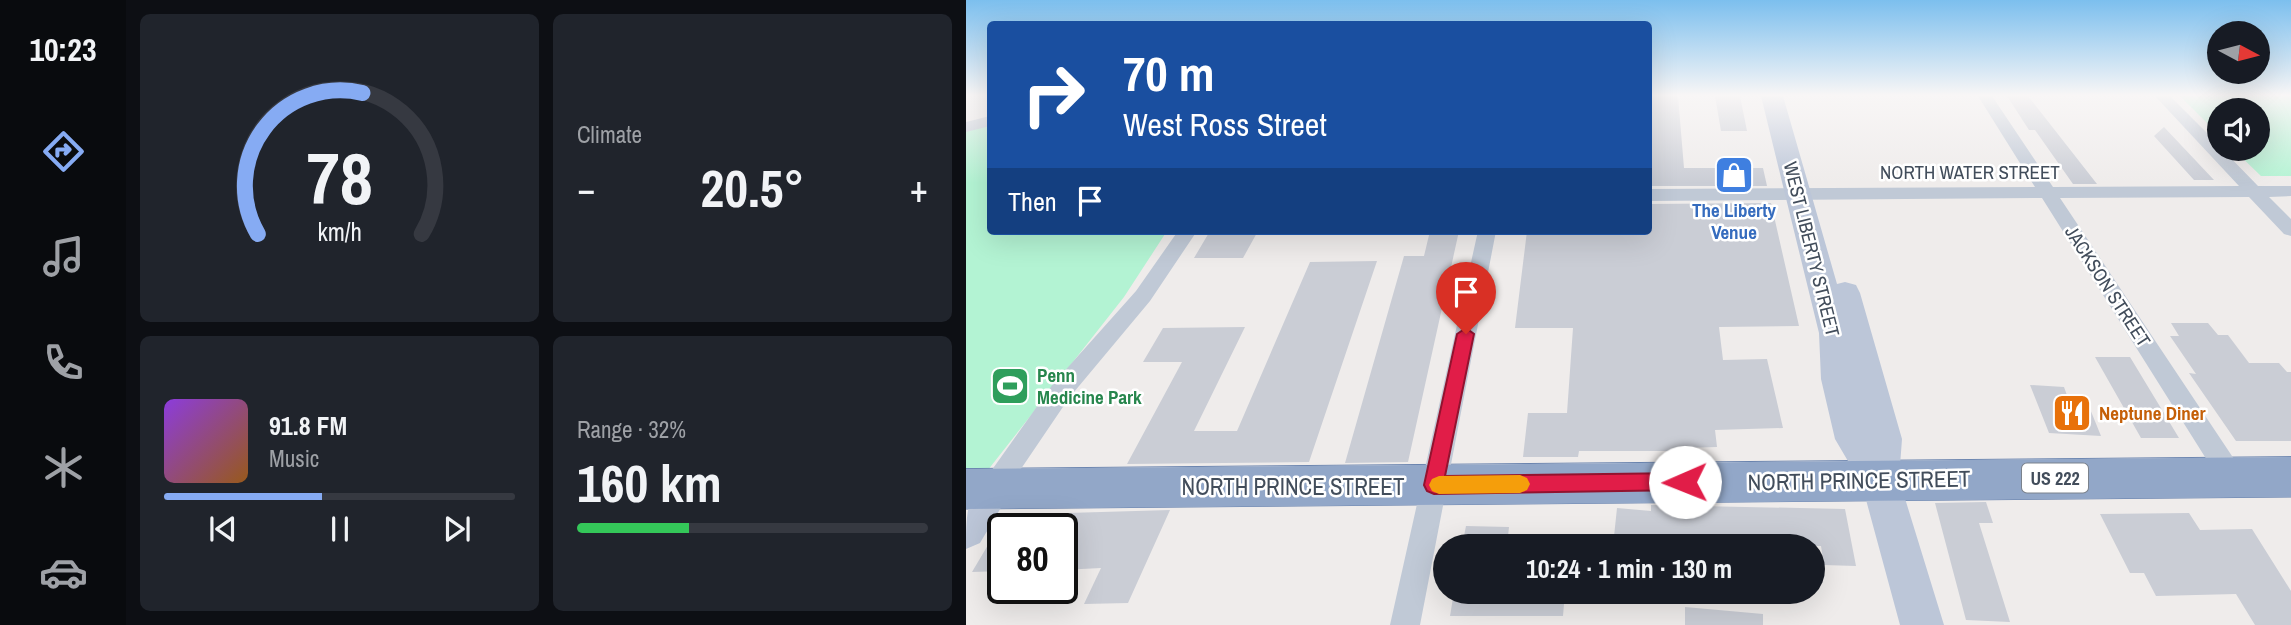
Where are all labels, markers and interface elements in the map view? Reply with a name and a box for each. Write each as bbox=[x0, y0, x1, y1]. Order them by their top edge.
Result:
north arrow bbox=[2207, 21, 2270, 84]
map controls bbox=[2207, 21, 2270, 161]
text: 10:23 bbox=[29, 28, 97, 71]
text: 70 m bbox=[1123, 40, 1215, 106]
icon: right bbox=[1008, 49, 1099, 140]
button: sound bbox=[2207, 98, 2270, 161]
text: West Ross Street bbox=[1123, 103, 1327, 146]
text: Climate bbox=[577, 119, 642, 150]
icon: directions bbox=[39, 127, 88, 176]
text: 78 bbox=[306, 129, 373, 227]
text: 20.5° bbox=[701, 153, 804, 223]
shop icon: The Liberty Venue bbox=[1713, 154, 1755, 196]
street label: WEST LIBERTY STREET bbox=[1778, 159, 1846, 340]
street label: NORTH WATER STREET bbox=[1880, 159, 2060, 185]
text: − bbox=[577, 163, 595, 214]
text: + bbox=[910, 163, 928, 214]
icon: arrive bbox=[1071, 182, 1109, 220]
text: Then bbox=[1008, 184, 1057, 219]
place label: The Liberty Venue bbox=[1692, 197, 1776, 245]
text: km/h bbox=[317, 215, 362, 249]
street label: JACKSON STREET bbox=[2059, 220, 2157, 352]
icon: music bbox=[39, 232, 88, 281]
pin bbox=[1436, 262, 1496, 334]
icon: arrive bbox=[1447, 273, 1485, 311]
icon: phone bbox=[39, 338, 88, 387]
place label: Penn Medicine Park bbox=[1037, 362, 1142, 410]
sports icon: Penn Medicine Park bbox=[989, 365, 1031, 407]
restaurant icon: Neptune Diner bbox=[2051, 392, 2093, 434]
place label: Neptune Diner bbox=[2099, 400, 2205, 426]
text: 91.8 FM bbox=[269, 408, 347, 443]
text: Range · 32% bbox=[577, 414, 686, 445]
icon: climate bbox=[39, 443, 88, 492]
text: Music bbox=[269, 443, 319, 474]
position arrow bbox=[1648, 445, 1722, 519]
text: 160 km bbox=[577, 448, 722, 518]
street label: NORTH PRINCE STREET bbox=[1747, 463, 1971, 497]
road number: US 222 bbox=[2022, 464, 2088, 492]
street label: NORTH PRINCE STREET bbox=[1182, 471, 1405, 502]
icon: previous bbox=[204, 510, 242, 548]
icon: pause bbox=[321, 510, 359, 548]
icon: next bbox=[438, 510, 476, 548]
speed limit sign: 80 bbox=[987, 513, 1078, 604]
icon: car bbox=[39, 548, 88, 597]
text: 10:24 · 1 min · 130 m bbox=[1526, 551, 1732, 586]

